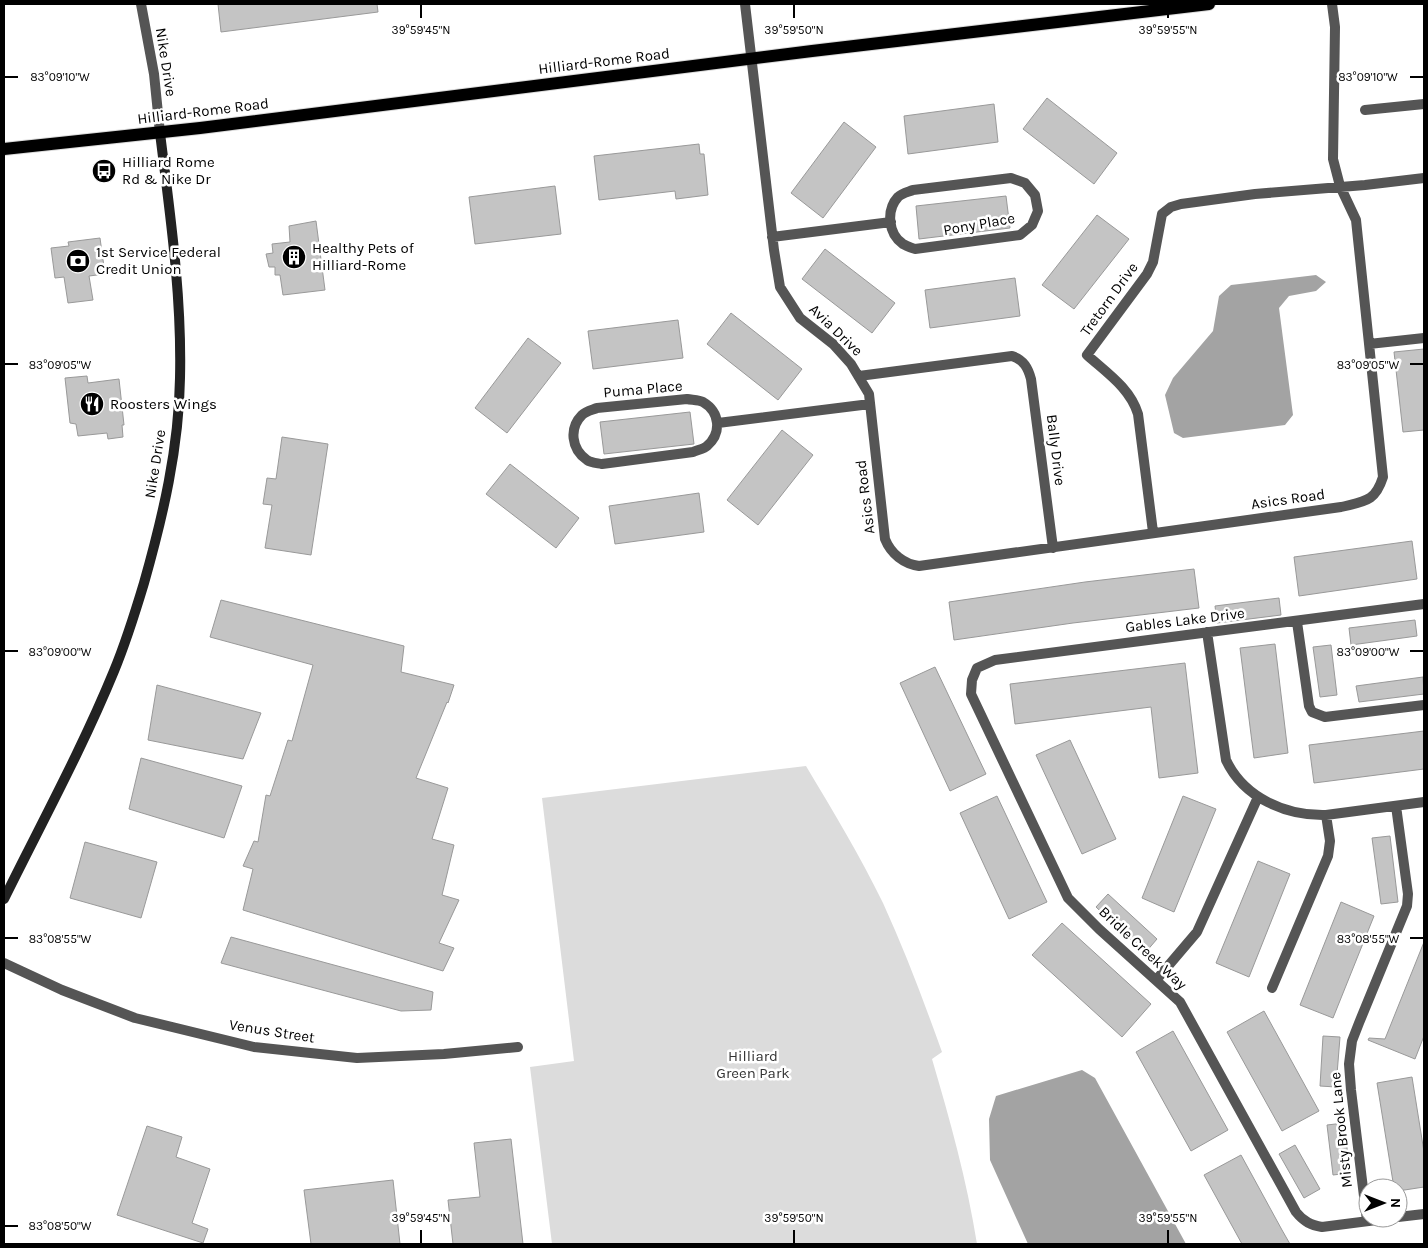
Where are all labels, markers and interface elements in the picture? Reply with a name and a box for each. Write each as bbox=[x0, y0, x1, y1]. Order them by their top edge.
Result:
text: 39°59'45"N bbox=[392, 23, 450, 37]
text: 39°59'50"N bbox=[764, 23, 824, 37]
text: 39°59'55"N bbox=[1139, 23, 1197, 37]
street label: Nike Drive bbox=[152, 26, 180, 98]
street label: Hilliard-Rome Road bbox=[537, 44, 671, 78]
text: 83°09'10"W bbox=[30, 70, 90, 84]
text: 83°09'10"W bbox=[1338, 70, 1398, 84]
street label: Hilliard-Rome Road bbox=[136, 94, 270, 128]
place label: Hilliard Rome Rd & Nike Dr bbox=[122, 153, 215, 188]
bus stop icon: Hilliard Rome Rd & Nike Dr bbox=[91, 158, 117, 184]
street label: Pony Place bbox=[942, 209, 1016, 239]
place label: Healthy Pets of Hilliard-Rome bbox=[312, 239, 415, 274]
place label: 1st Service Federal Credit Union bbox=[96, 243, 221, 278]
building icon: Healthy Pets of Hilliard-Rome bbox=[281, 244, 307, 270]
bank icon: 1st Service Federal Credit Union bbox=[65, 248, 91, 274]
street label: Tretorn Drive bbox=[1076, 259, 1142, 339]
street label: Avia Drive bbox=[806, 300, 866, 360]
text: 83°09'05"W bbox=[29, 358, 92, 372]
text: 83°09'05"W bbox=[1337, 358, 1400, 372]
street label: Puma Place bbox=[603, 377, 683, 401]
restaurant icon: Roosters Wings bbox=[79, 391, 105, 417]
place label: Roosters Wings bbox=[110, 395, 217, 413]
street label: Bally Drive bbox=[1043, 413, 1069, 487]
street label: Nike Drive bbox=[141, 428, 169, 500]
street label: Asics Road bbox=[852, 459, 878, 535]
street label: Asics Road bbox=[1250, 485, 1326, 513]
street label: Gables Lake Drive bbox=[1124, 604, 1246, 636]
text: 83°09'00"W bbox=[29, 645, 92, 659]
text: 83°09'00"W bbox=[1337, 645, 1400, 659]
street label: Bridle Creek Way bbox=[1095, 903, 1191, 993]
text: 83°08'55"W bbox=[29, 932, 92, 946]
text: 83°08'55"W bbox=[1337, 932, 1400, 946]
street label: Venus Street bbox=[228, 1015, 316, 1047]
park label: Hilliard Green Park bbox=[716, 1047, 790, 1082]
street label: Misty Brook Lane bbox=[1326, 1071, 1356, 1189]
north arrow bbox=[1358, 1178, 1408, 1228]
text: N bbox=[1387, 1198, 1404, 1208]
text: 39°59'45"N bbox=[392, 1211, 450, 1225]
text: 39°59'50"N bbox=[764, 1211, 824, 1225]
text: 39°59'55"N bbox=[1139, 1211, 1197, 1225]
text: 83°08'50"W bbox=[29, 1219, 92, 1233]

